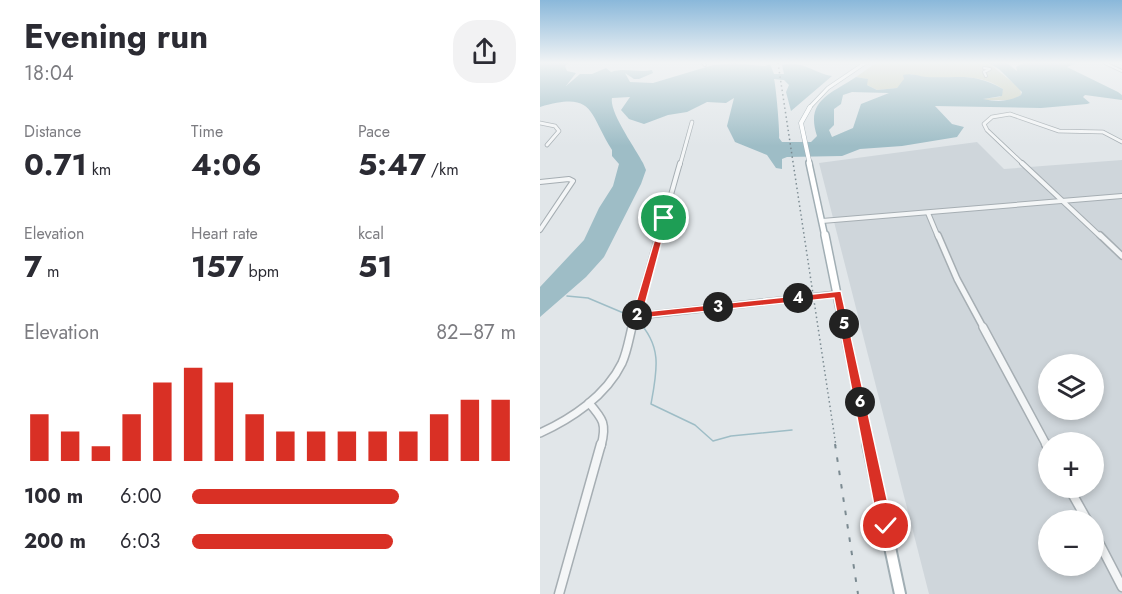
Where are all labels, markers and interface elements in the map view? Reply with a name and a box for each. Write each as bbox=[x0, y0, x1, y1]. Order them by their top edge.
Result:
text: Evening run bbox=[24, 13, 208, 60]
button: share bbox=[453, 20, 516, 83]
text: 18:04 bbox=[24, 59, 74, 88]
text: Distance bbox=[24, 120, 81, 143]
text: Time bbox=[191, 120, 223, 143]
text: Pace bbox=[358, 120, 390, 143]
text: 0.71 bbox=[24, 143, 87, 186]
text: 4:06 bbox=[191, 143, 262, 186]
text: 5:47 bbox=[358, 143, 426, 186]
text: km bbox=[87, 158, 111, 181]
text: /km bbox=[426, 158, 459, 181]
pin bbox=[638, 192, 689, 243]
icon: arrive bbox=[647, 201, 680, 234]
text: Elevation bbox=[24, 222, 84, 245]
text: Heart rate bbox=[191, 222, 258, 245]
text: kcal bbox=[358, 222, 384, 245]
text: 7 bbox=[24, 245, 42, 288]
text: 157 bbox=[191, 245, 244, 288]
text: 51 bbox=[358, 245, 393, 288]
text: m bbox=[42, 260, 59, 283]
text: bpm bbox=[244, 260, 279, 283]
pin: 4 bbox=[783, 283, 813, 313]
text: 4 bbox=[792, 286, 804, 309]
pin: 3 bbox=[703, 292, 733, 322]
text: 3 bbox=[713, 295, 723, 318]
pin: 2 bbox=[622, 300, 652, 330]
text: 2 bbox=[632, 303, 642, 326]
pin: 5 bbox=[829, 309, 859, 339]
text: 5 bbox=[839, 312, 849, 335]
text: Elevation bbox=[24, 318, 99, 347]
text: 82–87 m bbox=[436, 318, 516, 347]
map controls bbox=[1038, 354, 1104, 576]
button: layers bbox=[1038, 354, 1104, 420]
pin: 6 bbox=[845, 387, 875, 417]
text: 6 bbox=[855, 390, 865, 413]
button: + bbox=[1038, 432, 1104, 498]
text: 100 m bbox=[24, 482, 83, 511]
text: 6:00 bbox=[120, 482, 162, 511]
pin bbox=[860, 500, 911, 551]
icon: check bbox=[869, 509, 902, 542]
button: − bbox=[1038, 510, 1104, 576]
text: 200 m bbox=[24, 527, 86, 556]
text: 6:03 bbox=[120, 527, 160, 556]

